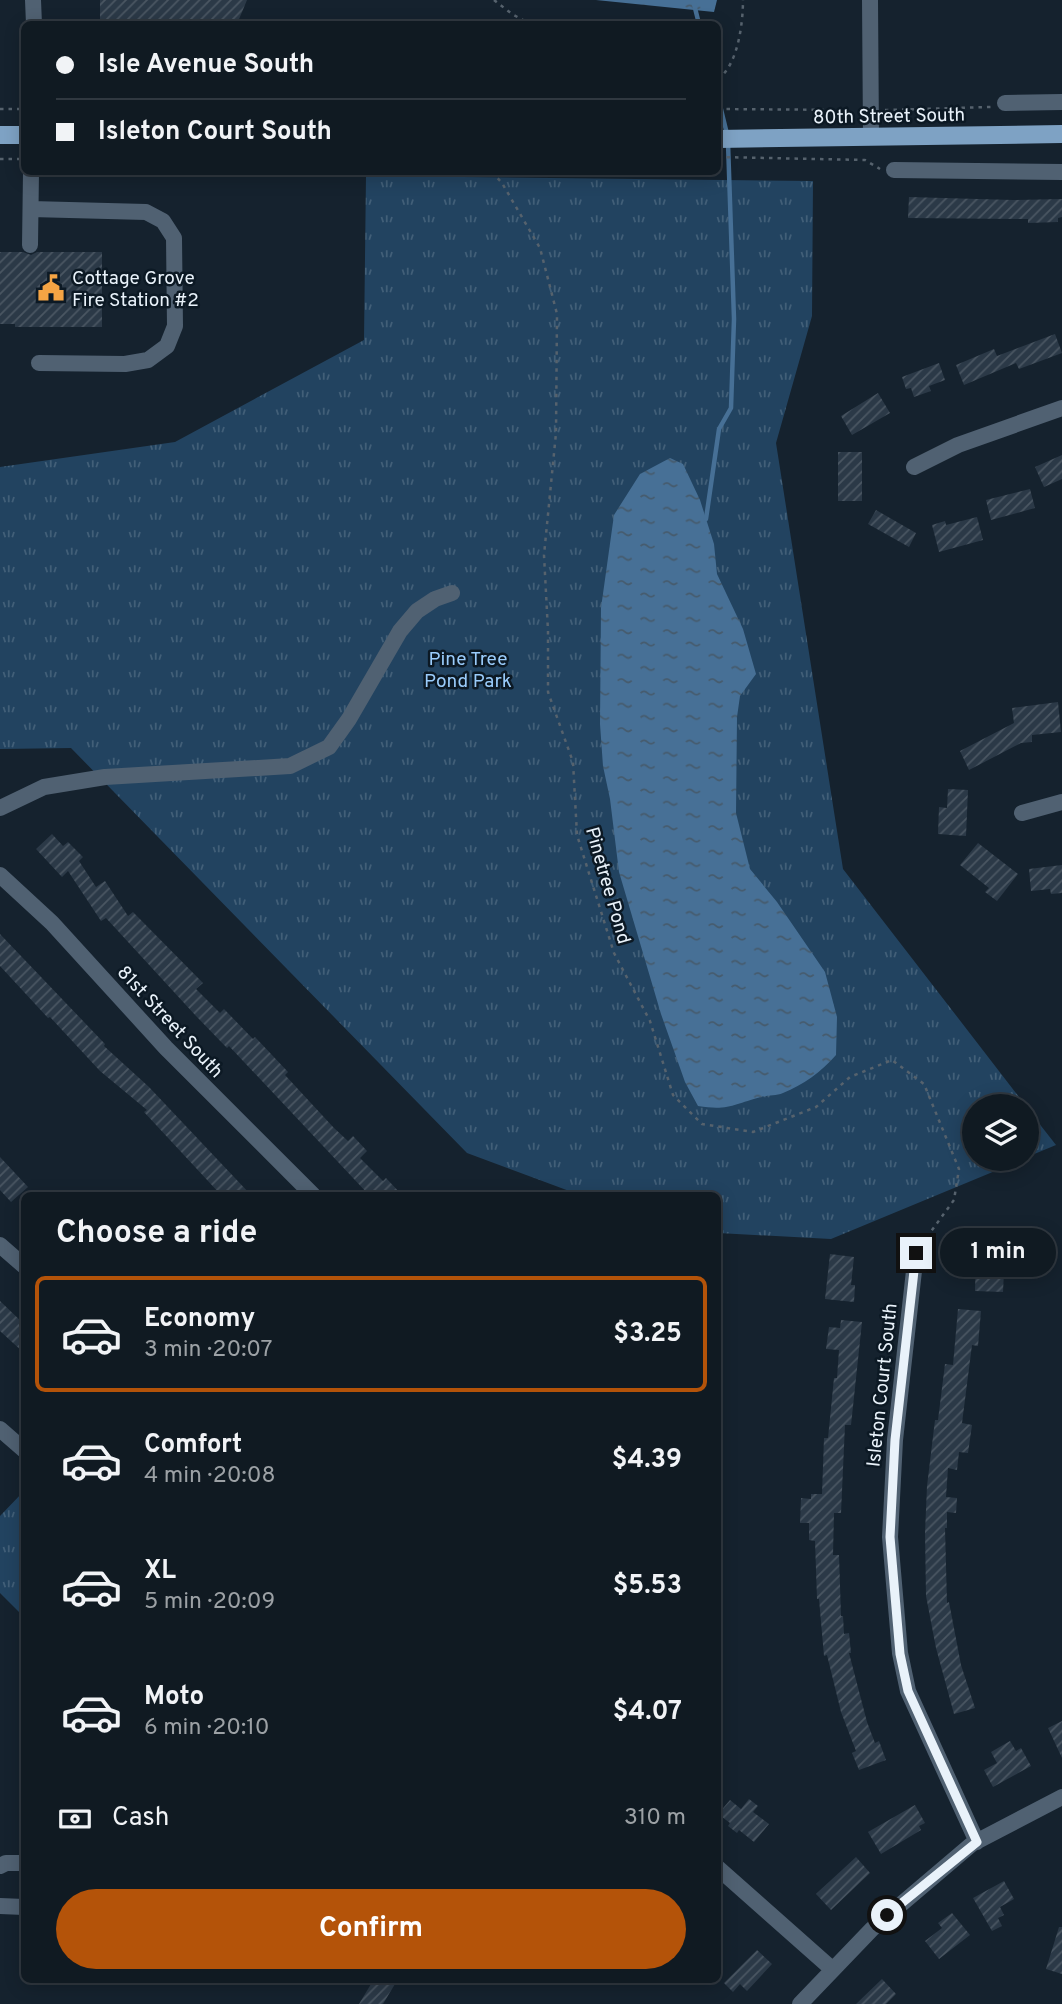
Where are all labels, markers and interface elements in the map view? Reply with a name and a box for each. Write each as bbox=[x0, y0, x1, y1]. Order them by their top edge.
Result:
text: Isle Avenue South bbox=[98, 49, 314, 82]
street label: 80th Street South bbox=[813, 104, 965, 130]
text: Isleton Court South bbox=[98, 116, 332, 149]
place label: Cottage Grove Fire Station #2 bbox=[72, 267, 199, 313]
public building icon: Cottage Grove Fire Station #2 bbox=[36, 273, 66, 303]
park label: Pine Tree Pond Park bbox=[424, 648, 512, 694]
street label: Pinetree Pond bbox=[579, 824, 635, 947]
street label: 81st Street South bbox=[111, 961, 228, 1084]
map controls bbox=[962, 1094, 1039, 1171]
button: layers bbox=[962, 1094, 1039, 1171]
text: Choose a ride bbox=[56, 1214, 257, 1254]
callout: 1 min bbox=[940, 1228, 1056, 1278]
route end bbox=[900, 1237, 932, 1269]
text: 1 min bbox=[970, 1238, 1026, 1267]
street label: Isleton Court South bbox=[862, 1302, 904, 1468]
icon: car bbox=[60, 1303, 123, 1366]
text: Economy bbox=[144, 1303, 255, 1336]
text: $3.25 bbox=[613, 1318, 682, 1351]
text: 3 min · 20:07 bbox=[144, 1336, 272, 1365]
icon: car bbox=[60, 1429, 123, 1492]
text: Comfort bbox=[144, 1429, 242, 1462]
text: $4.39 bbox=[612, 1444, 682, 1477]
text: 4 min · 20:08 bbox=[144, 1462, 276, 1491]
icon: car bbox=[60, 1555, 123, 1618]
text: XL bbox=[144, 1555, 176, 1588]
text: $5.53 bbox=[613, 1570, 682, 1603]
text: 5 min · 20:09 bbox=[144, 1588, 275, 1617]
icon: car bbox=[60, 1681, 123, 1744]
text: Moto bbox=[144, 1681, 204, 1714]
text: $4.07 bbox=[613, 1696, 682, 1729]
text: 6 min · 20:10 bbox=[144, 1714, 270, 1743]
icon: cash bbox=[56, 1800, 94, 1838]
text: Cash bbox=[112, 1802, 169, 1835]
text: 310 m bbox=[624, 1804, 686, 1833]
button: Confirm bbox=[56, 1889, 686, 1969]
route start bbox=[871, 1899, 903, 1931]

